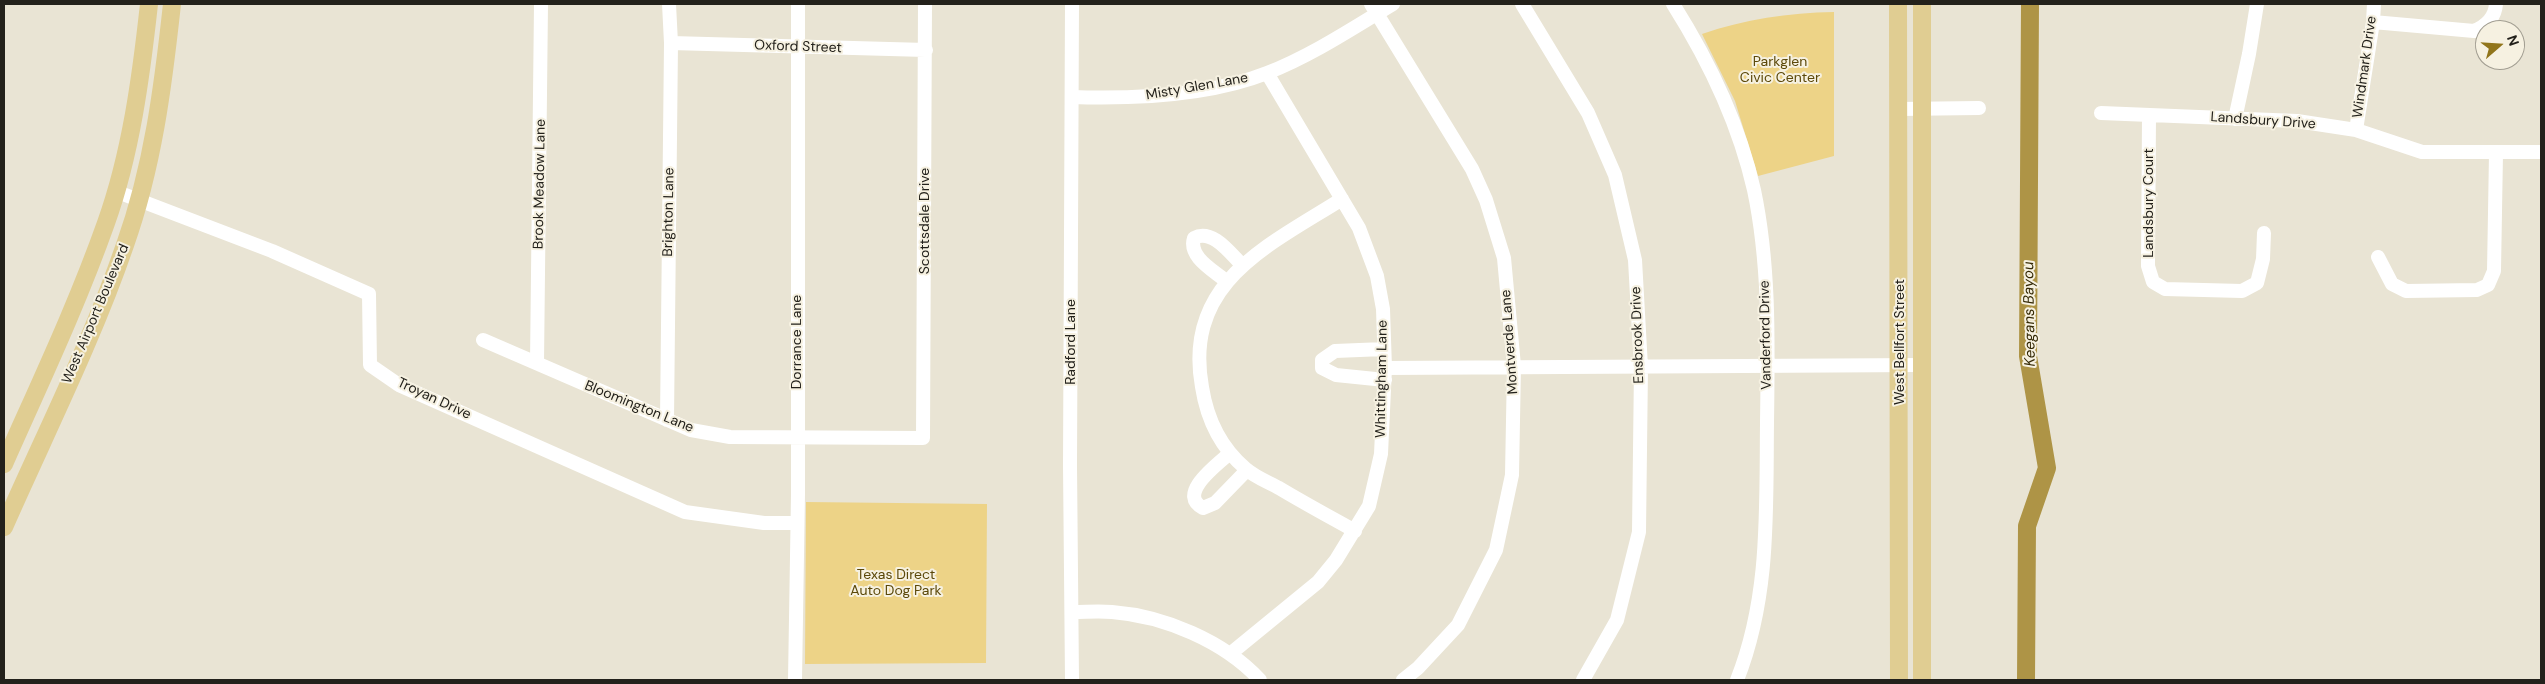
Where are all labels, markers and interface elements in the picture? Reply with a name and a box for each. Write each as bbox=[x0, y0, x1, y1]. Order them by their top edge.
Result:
street label: Windmark Drive bbox=[2350, 15, 2380, 119]
north arrow bbox=[2475, 20, 2525, 70]
text: N bbox=[2503, 33, 2523, 48]
street label: Oxford Street bbox=[754, 37, 842, 57]
park label: Parkglen Civic Center bbox=[1740, 54, 1820, 86]
street label: Misty Glen Lane bbox=[1145, 70, 1249, 104]
street label: Landsbury Drive bbox=[2210, 109, 2316, 133]
street label: Brook Meadow Lane bbox=[530, 119, 550, 249]
street label: Landsbury Court bbox=[2141, 148, 2157, 258]
street label: Brighton Lane bbox=[660, 167, 678, 257]
street label: Scottsdale Drive bbox=[917, 168, 933, 274]
street label: West Airport Boulevard bbox=[59, 242, 133, 386]
water label: Keegans Bayou bbox=[2020, 261, 2040, 367]
street label: West Bellfort Street bbox=[1892, 279, 1908, 405]
street label: Vanderford Drive bbox=[1757, 280, 1775, 390]
street label: Ensbrook Drive bbox=[1628, 286, 1648, 384]
street label: Montverde Lane bbox=[1498, 289, 1522, 395]
street label: Dorrance Lane bbox=[789, 295, 805, 389]
street label: Radford Lane bbox=[1063, 299, 1079, 385]
street label: Whittingham Lane bbox=[1373, 320, 1391, 438]
street label: Troyan Drive bbox=[394, 375, 474, 423]
street label: Bloomington Lane bbox=[582, 377, 696, 437]
park label: Texas Direct Auto Dog Park bbox=[850, 567, 942, 600]

